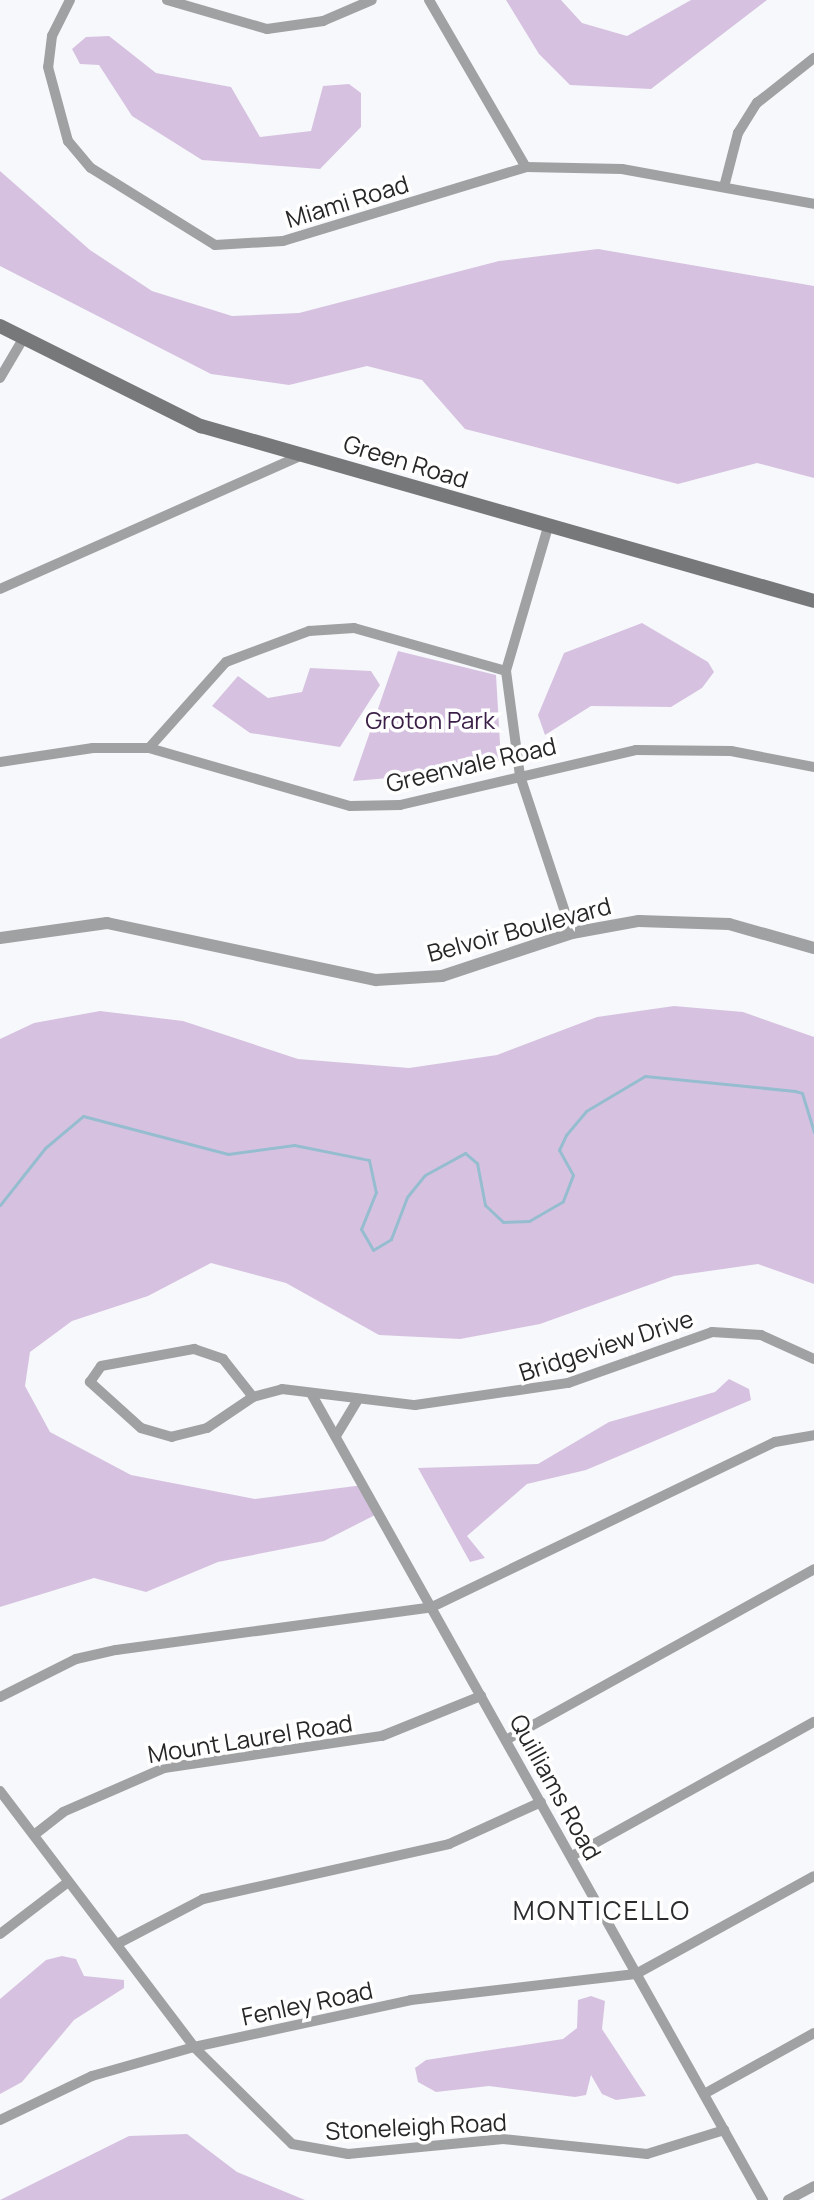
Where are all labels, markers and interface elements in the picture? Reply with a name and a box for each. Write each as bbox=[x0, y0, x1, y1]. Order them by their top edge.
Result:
street label: Miami Road bbox=[282, 169, 412, 233]
street label: Green Road bbox=[340, 428, 472, 494]
park label: Groton Park bbox=[365, 706, 495, 734]
street label: Greenvale Road bbox=[383, 730, 559, 798]
street label: Belvoir Boulevard bbox=[424, 891, 614, 967]
street label: Bridgeview Drive bbox=[515, 1303, 697, 1387]
street label: Mount Laurel Road bbox=[146, 1708, 354, 1768]
street label: Quilliams Road bbox=[504, 1709, 608, 1865]
district label: MONTICELLO bbox=[513, 1895, 691, 1927]
street label: Fenley Road bbox=[239, 1975, 375, 2031]
street label: Stoneleigh Road bbox=[325, 2107, 507, 2145]

